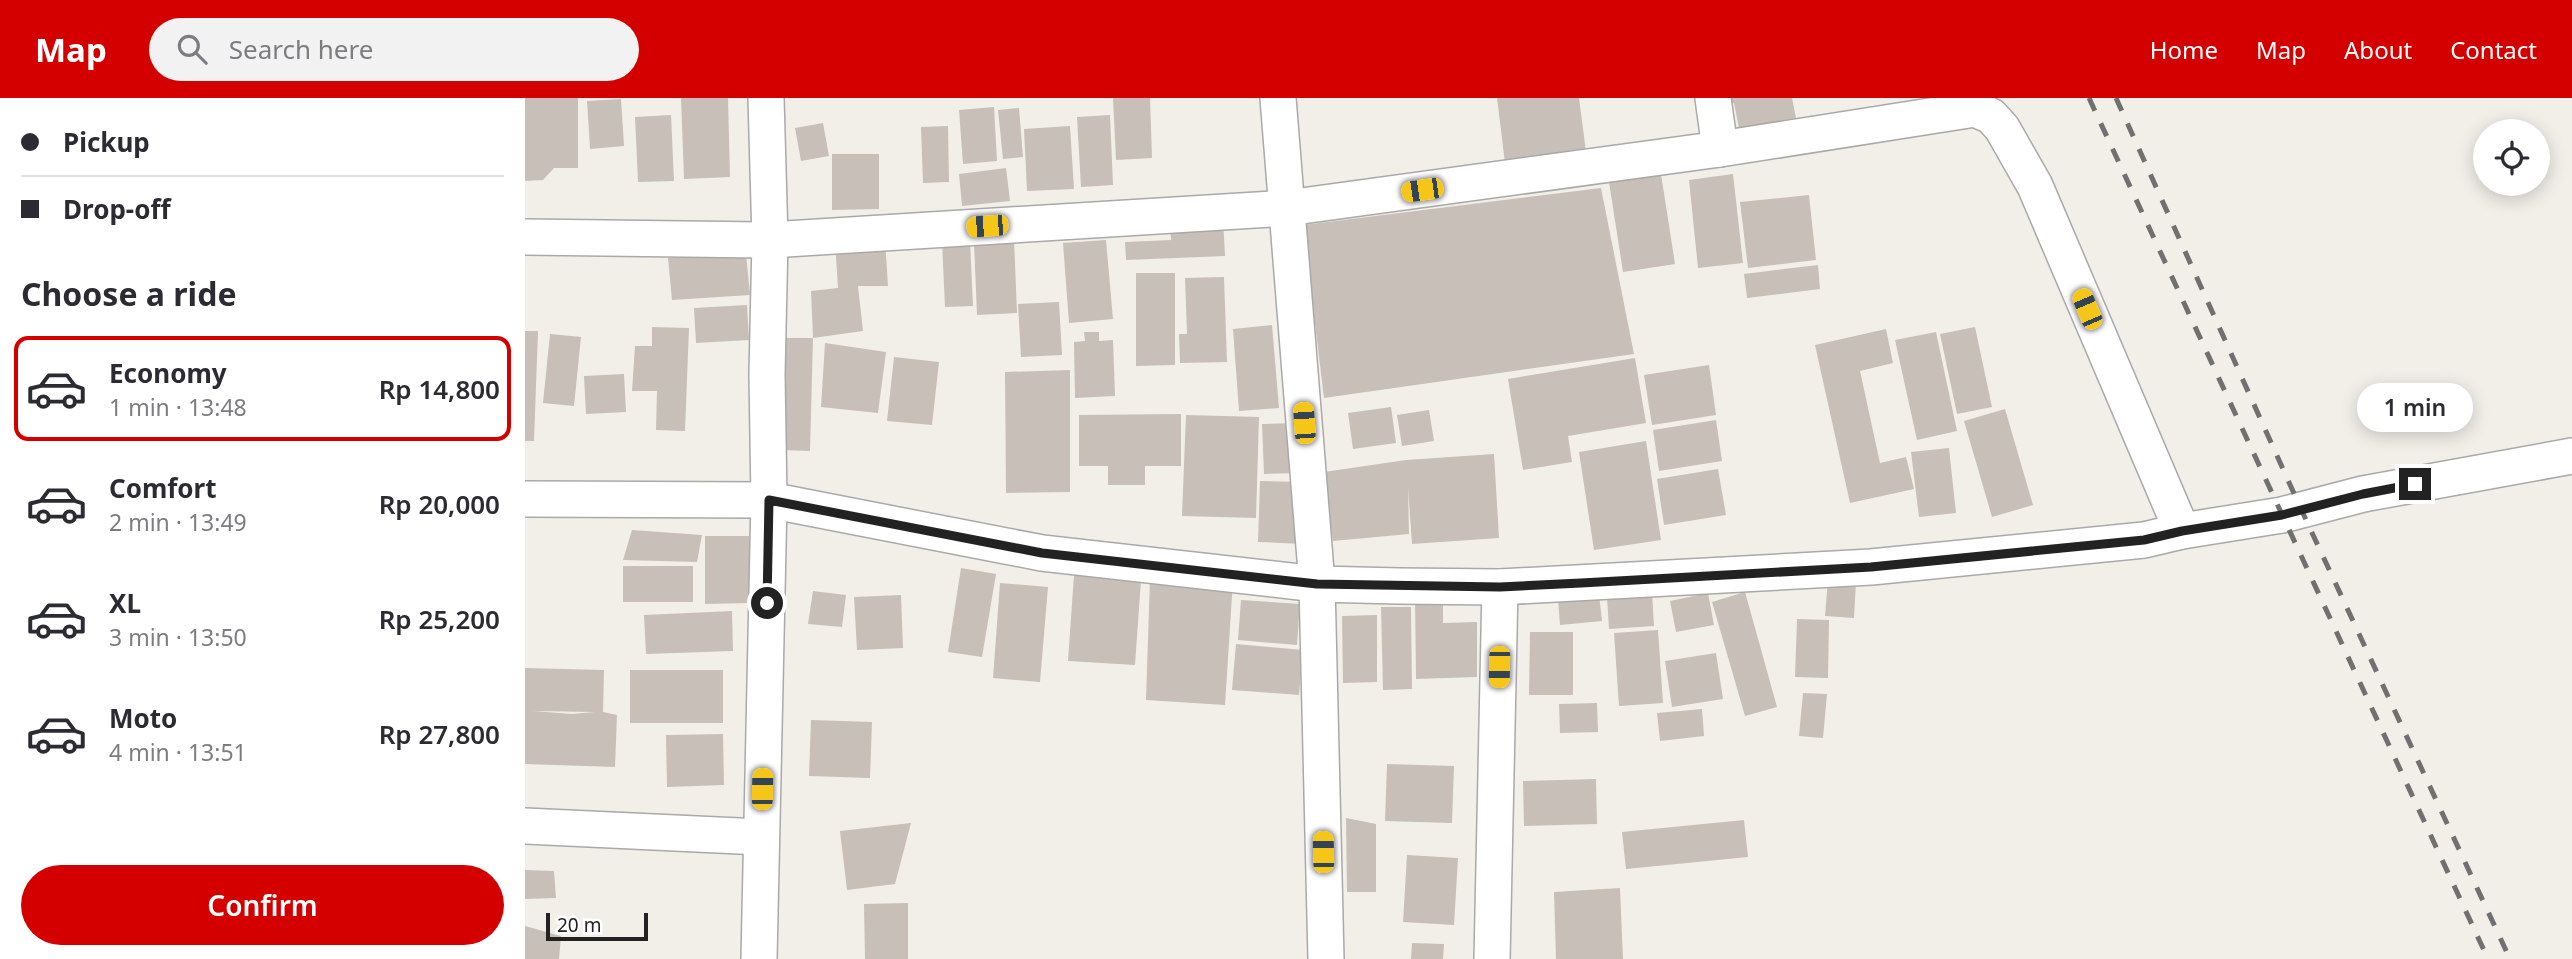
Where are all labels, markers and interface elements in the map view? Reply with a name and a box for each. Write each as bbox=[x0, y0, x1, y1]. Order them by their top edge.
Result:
search box bbox=[149, 18, 639, 81]
text: Map bbox=[35, 27, 107, 72]
icon: search bbox=[173, 30, 211, 68]
text: Search here bbox=[229, 31, 373, 67]
text: Home bbox=[2150, 33, 2218, 66]
text: Map bbox=[2256, 33, 2306, 66]
text: About bbox=[2344, 33, 2412, 66]
text: Contact bbox=[2450, 33, 2537, 66]
map controls bbox=[2473, 119, 2550, 196]
button: locate bbox=[2473, 119, 2550, 196]
text: Pickup bbox=[63, 124, 150, 160]
car bbox=[1400, 177, 1445, 203]
text: Drop-off bbox=[63, 191, 170, 227]
car bbox=[966, 214, 1009, 238]
text: Choose a ride bbox=[21, 272, 237, 315]
car bbox=[2070, 286, 2105, 332]
text: Economy bbox=[109, 355, 227, 391]
icon: car bbox=[25, 357, 88, 420]
text: Rp 14,800 bbox=[379, 371, 500, 407]
callout: 1 min bbox=[2357, 382, 2473, 432]
text: 1 min · 13:48 bbox=[109, 391, 247, 423]
text: 1 min bbox=[2384, 391, 2446, 423]
car bbox=[1293, 401, 1316, 445]
route end bbox=[2399, 468, 2431, 500]
text: Comfort bbox=[109, 470, 217, 506]
icon: car bbox=[25, 472, 88, 535]
text: Rp 20,000 bbox=[379, 486, 500, 522]
text: 2 min · 13:49 bbox=[109, 506, 247, 538]
text: XL bbox=[109, 585, 141, 621]
icon: car bbox=[25, 587, 88, 650]
route start bbox=[751, 587, 783, 619]
text: Rp 25,200 bbox=[379, 601, 500, 637]
text: 3 min · 13:50 bbox=[109, 621, 247, 653]
car bbox=[1489, 646, 1510, 688]
text: Moto bbox=[109, 700, 177, 736]
icon: car bbox=[25, 702, 88, 765]
text: Rp 27,800 bbox=[379, 716, 500, 752]
text: 4 min · 13:51 bbox=[109, 736, 247, 768]
car bbox=[752, 768, 773, 810]
car bbox=[1313, 831, 1334, 873]
button: Confirm bbox=[21, 865, 504, 945]
scale bar bbox=[546, 910, 647, 942]
text: 20 m bbox=[557, 912, 601, 938]

